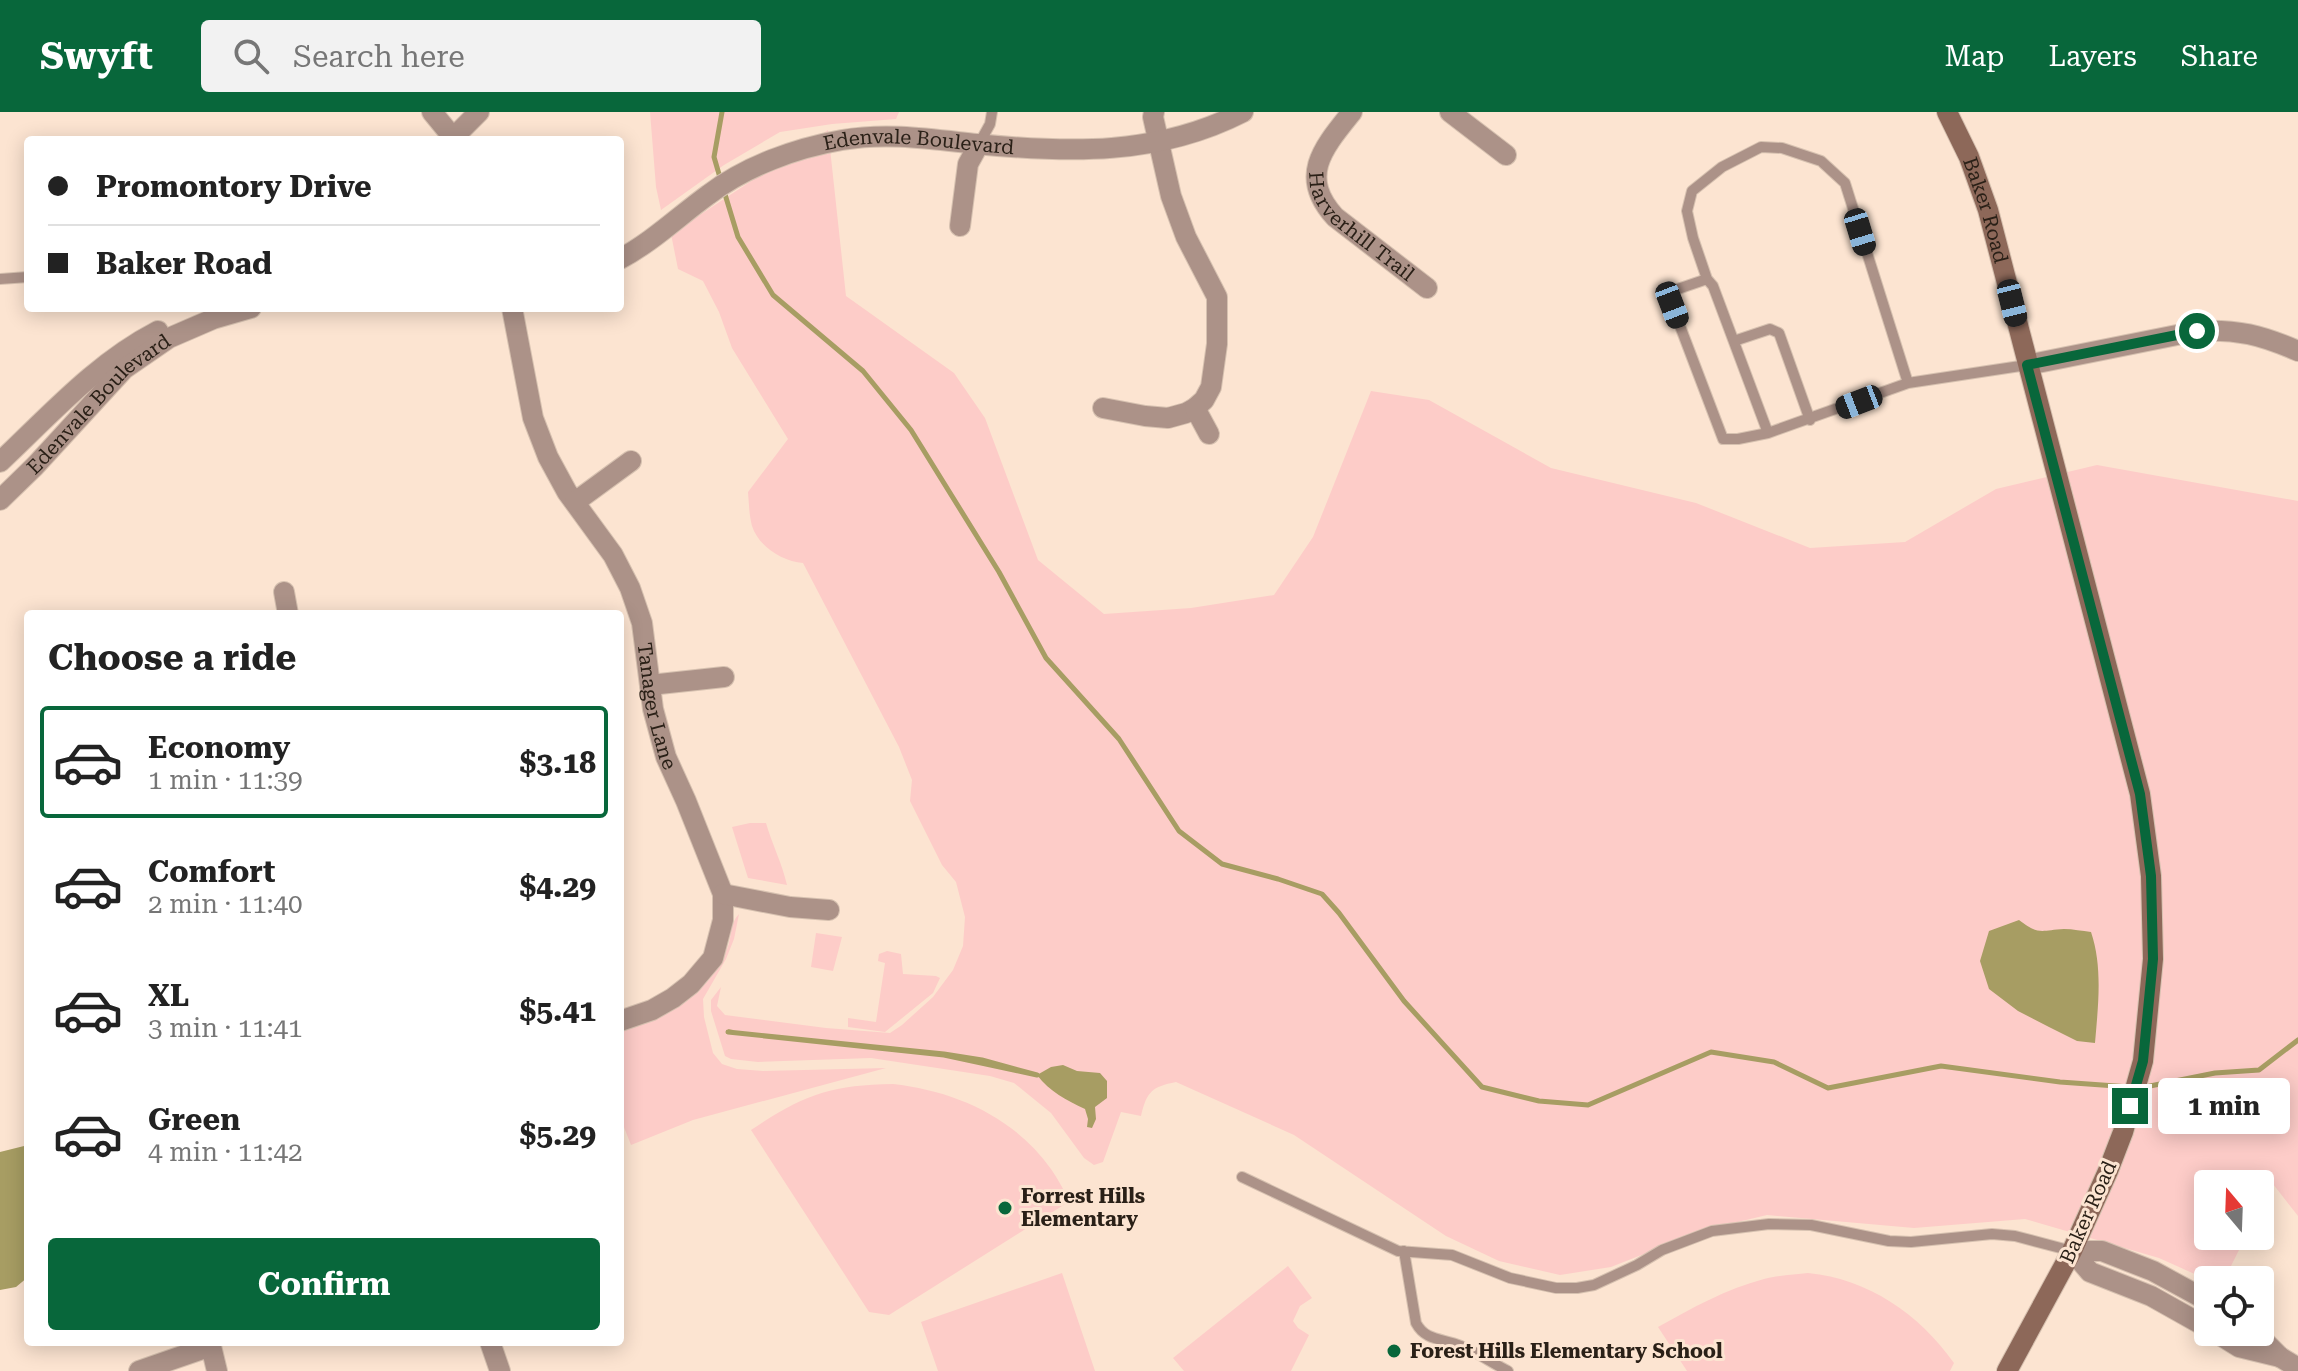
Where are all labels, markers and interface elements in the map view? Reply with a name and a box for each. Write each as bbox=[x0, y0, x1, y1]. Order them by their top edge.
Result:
search box bbox=[201, 20, 761, 92]
text: Swyft bbox=[40, 34, 153, 78]
icon: search bbox=[229, 34, 273, 78]
text: Search here bbox=[293, 39, 465, 74]
text: Map bbox=[1945, 40, 2004, 73]
text: Layers bbox=[2048, 40, 2137, 73]
text: Share bbox=[2181, 40, 2258, 73]
street label: Edenvale Boulevard bbox=[821, 124, 1015, 159]
street label: Baker Road bbox=[1958, 154, 2013, 266]
text: Promontory Drive bbox=[96, 169, 372, 204]
street label: Harverhill Trail bbox=[1304, 171, 1419, 286]
car bbox=[1842, 206, 1878, 258]
text: Baker Road bbox=[96, 246, 272, 281]
car bbox=[1995, 277, 2029, 329]
car bbox=[1652, 278, 1692, 332]
route start bbox=[2179, 313, 2215, 349]
street label: Edenvale Boulevard bbox=[22, 329, 175, 479]
car bbox=[1832, 382, 1886, 422]
text: Choose a ride bbox=[48, 637, 296, 679]
street label: Tanager Lane bbox=[633, 641, 682, 773]
icon: car bbox=[52, 726, 124, 798]
text: Economy bbox=[148, 730, 290, 765]
text: $3.18 bbox=[519, 745, 596, 780]
text: 1 min · 11:39 bbox=[148, 765, 303, 795]
icon: car bbox=[52, 850, 124, 922]
text: Comfort bbox=[148, 854, 275, 889]
text: $4.29 bbox=[519, 869, 596, 904]
text: 2 min · 11:40 bbox=[148, 889, 303, 919]
icon: car bbox=[52, 974, 124, 1046]
text: XL bbox=[148, 978, 189, 1013]
text: $5.41 bbox=[519, 993, 596, 1028]
text: 3 min · 11:41 bbox=[148, 1013, 303, 1043]
callout: 1 min bbox=[2158, 1078, 2290, 1134]
route end bbox=[2112, 1088, 2148, 1124]
text: 1 min bbox=[2188, 1091, 2260, 1121]
icon: car bbox=[52, 1098, 124, 1170]
text: Green bbox=[148, 1102, 240, 1137]
text: $5.29 bbox=[519, 1117, 596, 1152]
text: 4 min · 11:42 bbox=[148, 1137, 303, 1167]
street label: Baker Road bbox=[2055, 1157, 2121, 1267]
north arrow bbox=[2194, 1170, 2274, 1250]
map controls bbox=[2194, 1170, 2274, 1346]
place label: Forrest Hills Elementary bbox=[1021, 1184, 1145, 1231]
marker: Forrest Hills Elementary bbox=[996, 1199, 1014, 1217]
button: Confirm bbox=[48, 1238, 600, 1330]
button: locate bbox=[2194, 1266, 2274, 1346]
place label: Forest Hills Elementary School bbox=[1410, 1339, 1723, 1363]
marker: Forest Hills Elementary School bbox=[1385, 1342, 1403, 1360]

